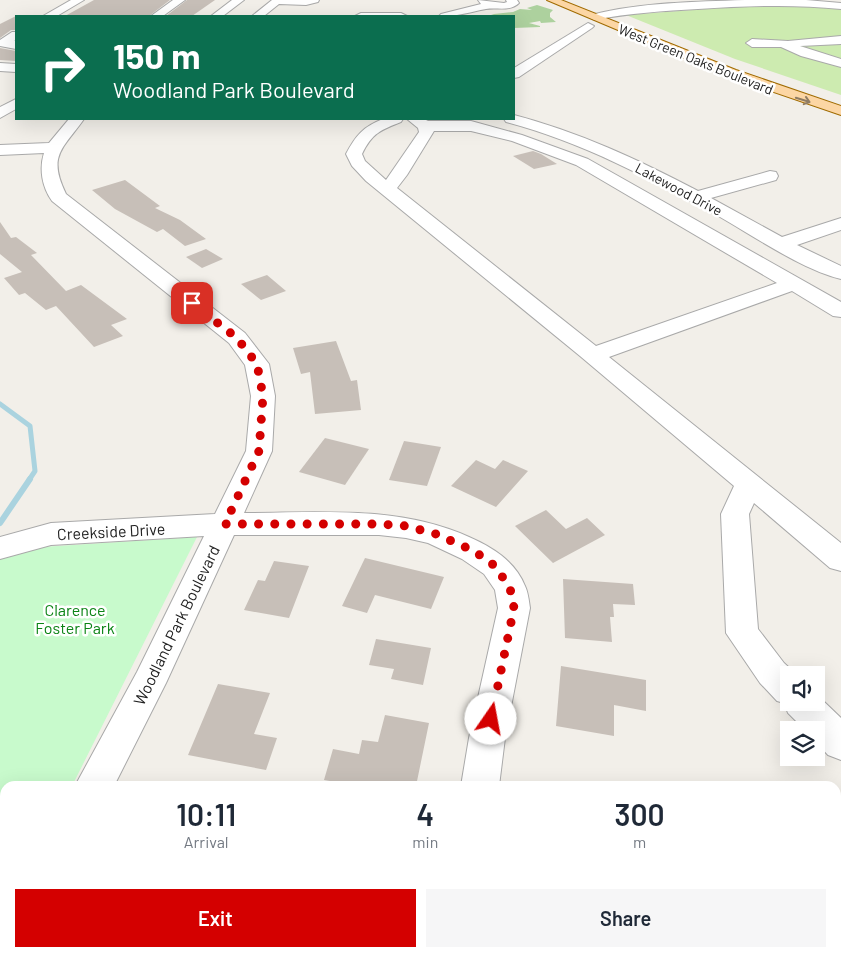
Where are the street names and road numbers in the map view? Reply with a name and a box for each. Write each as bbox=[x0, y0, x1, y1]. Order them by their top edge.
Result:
street label: West Green Oaks Boulevard bbox=[616, 20, 776, 98]
street label: Lakewood Drive bbox=[633, 159, 725, 219]
street label: Creekside Drive bbox=[56, 519, 166, 543]
street label: Woodland Park Boulevard bbox=[129, 542, 223, 708]

